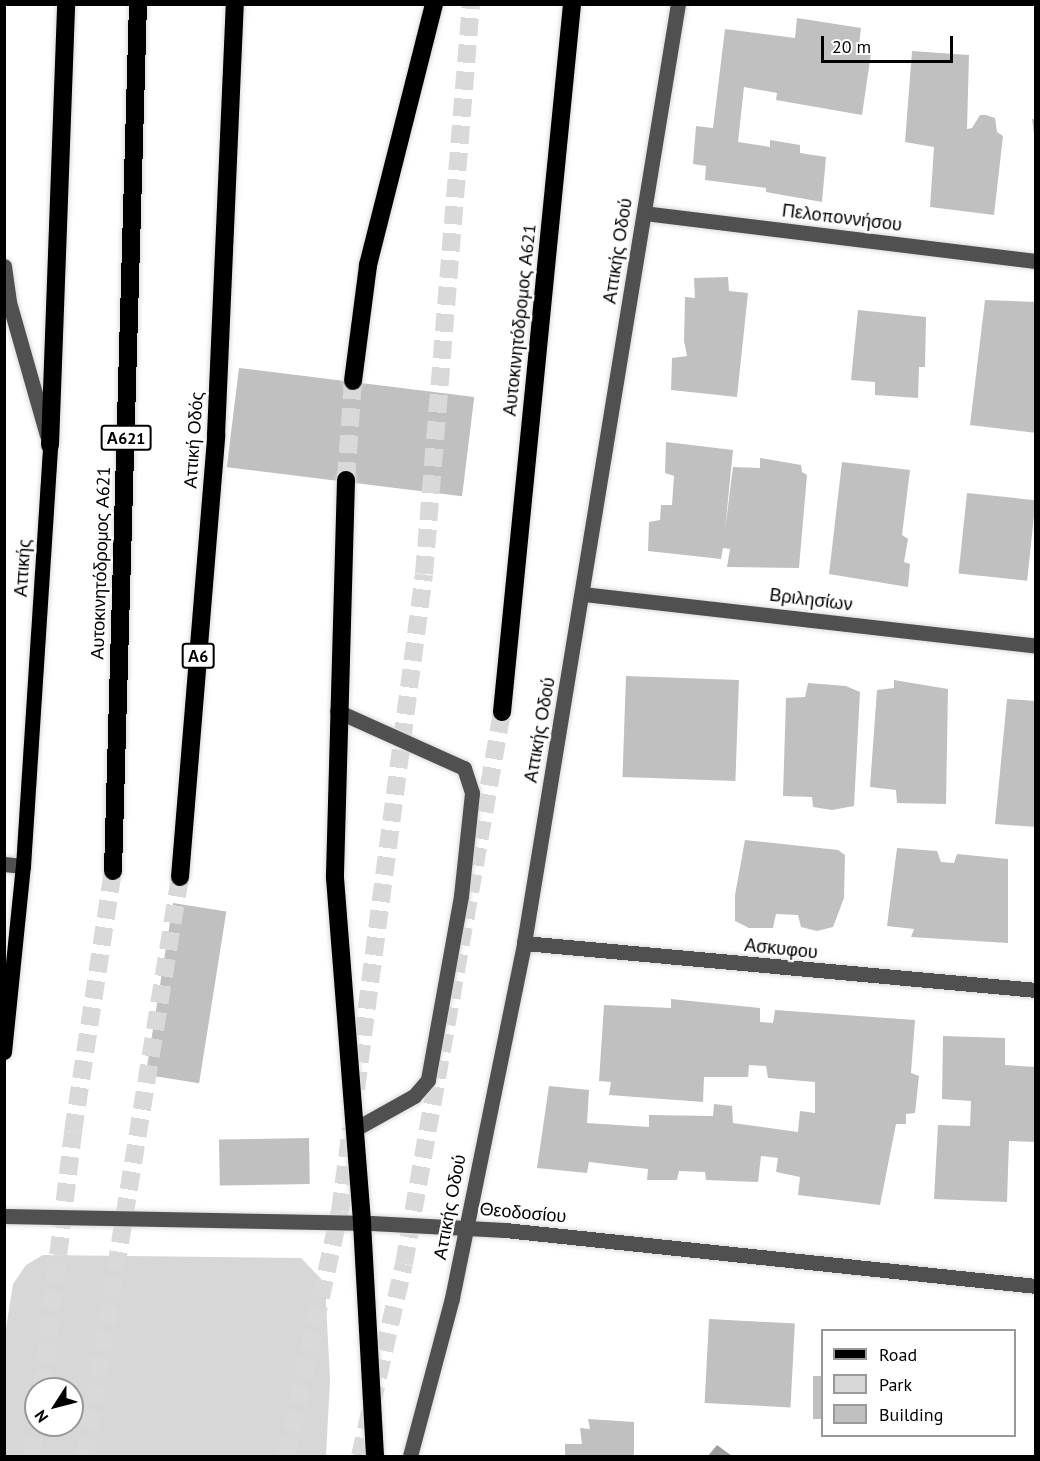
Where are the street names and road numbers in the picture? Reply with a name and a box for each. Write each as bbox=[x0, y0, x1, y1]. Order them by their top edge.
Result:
street label: Αττικής Οδού bbox=[599, 197, 637, 305]
street label: Πελοποννήσου bbox=[781, 200, 903, 236]
street label: Αυτοκινητόδρομος Α621 bbox=[499, 223, 541, 417]
street label: Αττική Οδός bbox=[180, 391, 208, 489]
road number: Α621 bbox=[100, 425, 152, 451]
street label: Αυτοκινητόδρομος Α621 bbox=[87, 466, 115, 660]
street label: Αττικής bbox=[10, 538, 36, 598]
street label: Βριλησίων bbox=[768, 584, 854, 616]
road number: Α6 bbox=[182, 643, 214, 669]
street label: Αττικής Οδού bbox=[520, 676, 560, 784]
street label: Ασκυφου bbox=[743, 934, 819, 964]
street label: Αττικής Οδού bbox=[429, 1153, 471, 1261]
street label: Θεοδοσίου bbox=[479, 1198, 567, 1228]

